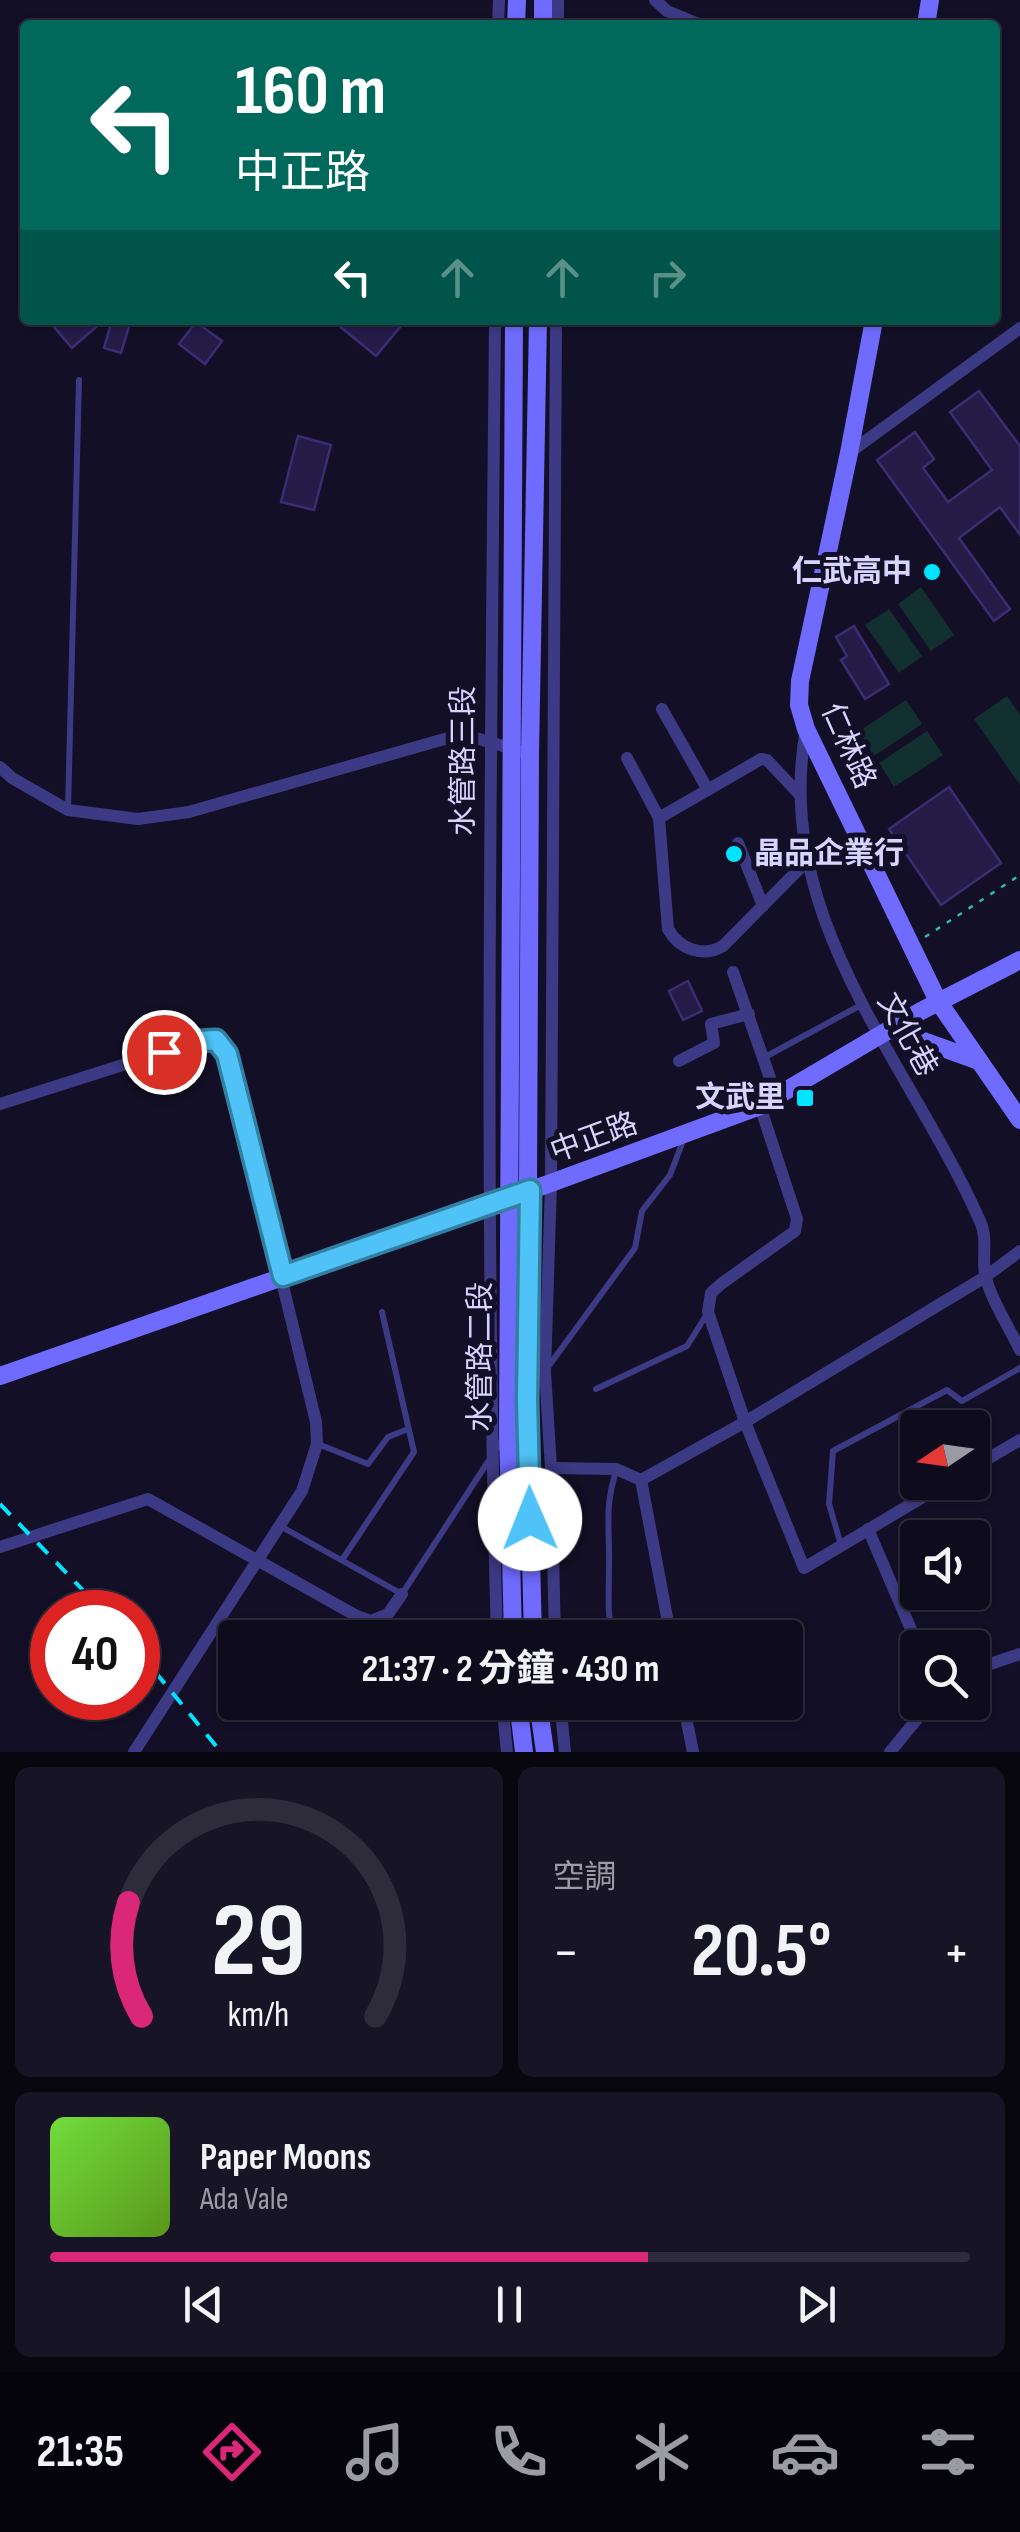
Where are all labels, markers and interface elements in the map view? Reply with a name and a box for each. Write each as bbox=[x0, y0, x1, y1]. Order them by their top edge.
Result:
text: 160 m bbox=[235, 50, 386, 134]
icon: left bbox=[70, 60, 200, 190]
text: 中正路 bbox=[235, 146, 370, 201]
icon: left bbox=[325, 250, 380, 305]
icon: ahead bbox=[430, 250, 485, 305]
icon: ahead bbox=[535, 250, 590, 305]
icon: right bbox=[640, 250, 695, 305]
place label: 仁武高中 bbox=[792, 554, 912, 590]
marker: 仁武高中 bbox=[921, 561, 943, 583]
street label: 水管路三段 bbox=[446, 686, 482, 836]
street label: 仁林路 bbox=[813, 698, 883, 794]
place label: 晶品企業行 bbox=[754, 836, 904, 872]
marker: 晶品企業行 bbox=[723, 843, 745, 865]
street label: 文化巷 bbox=[869, 987, 945, 1083]
pin bbox=[122, 1010, 207, 1095]
icon: arrive bbox=[137, 1025, 192, 1080]
place label: 文武里 bbox=[695, 1080, 785, 1116]
marker: 文武里 bbox=[794, 1087, 816, 1109]
street label: 中正路 bbox=[546, 1106, 642, 1170]
street label: 水管路二段 bbox=[463, 1282, 499, 1432]
north arrow bbox=[900, 1410, 990, 1500]
map controls bbox=[900, 1410, 990, 1720]
position arrow bbox=[478, 1467, 582, 1571]
button: sound bbox=[900, 1520, 990, 1610]
speed limit sign: 40 bbox=[30, 1590, 160, 1720]
button: search bbox=[900, 1630, 990, 1720]
text: 21:37 · 2 分鐘 · 430 m bbox=[361, 1647, 660, 1692]
text: 空調 bbox=[553, 1858, 617, 1897]
text: 29 bbox=[211, 1880, 306, 2005]
text: 20.5° bbox=[691, 1907, 831, 1998]
text: − bbox=[553, 1920, 579, 1987]
text: + bbox=[943, 1920, 970, 1987]
text: km/h bbox=[228, 1994, 290, 2037]
text: Paper Moons bbox=[200, 2135, 371, 2180]
text: Ada Vale bbox=[200, 2180, 289, 2219]
icon: previous bbox=[176, 2277, 231, 2332]
icon: pause bbox=[482, 2277, 537, 2332]
icon: next bbox=[789, 2277, 844, 2332]
icon: directions bbox=[197, 2417, 267, 2487]
icon: music bbox=[340, 2417, 410, 2487]
icon: phone bbox=[484, 2417, 554, 2487]
icon: climate bbox=[627, 2417, 697, 2487]
icon: car bbox=[770, 2417, 840, 2487]
icon: filters bbox=[913, 2417, 983, 2487]
text: 21:35 bbox=[37, 2425, 124, 2480]

